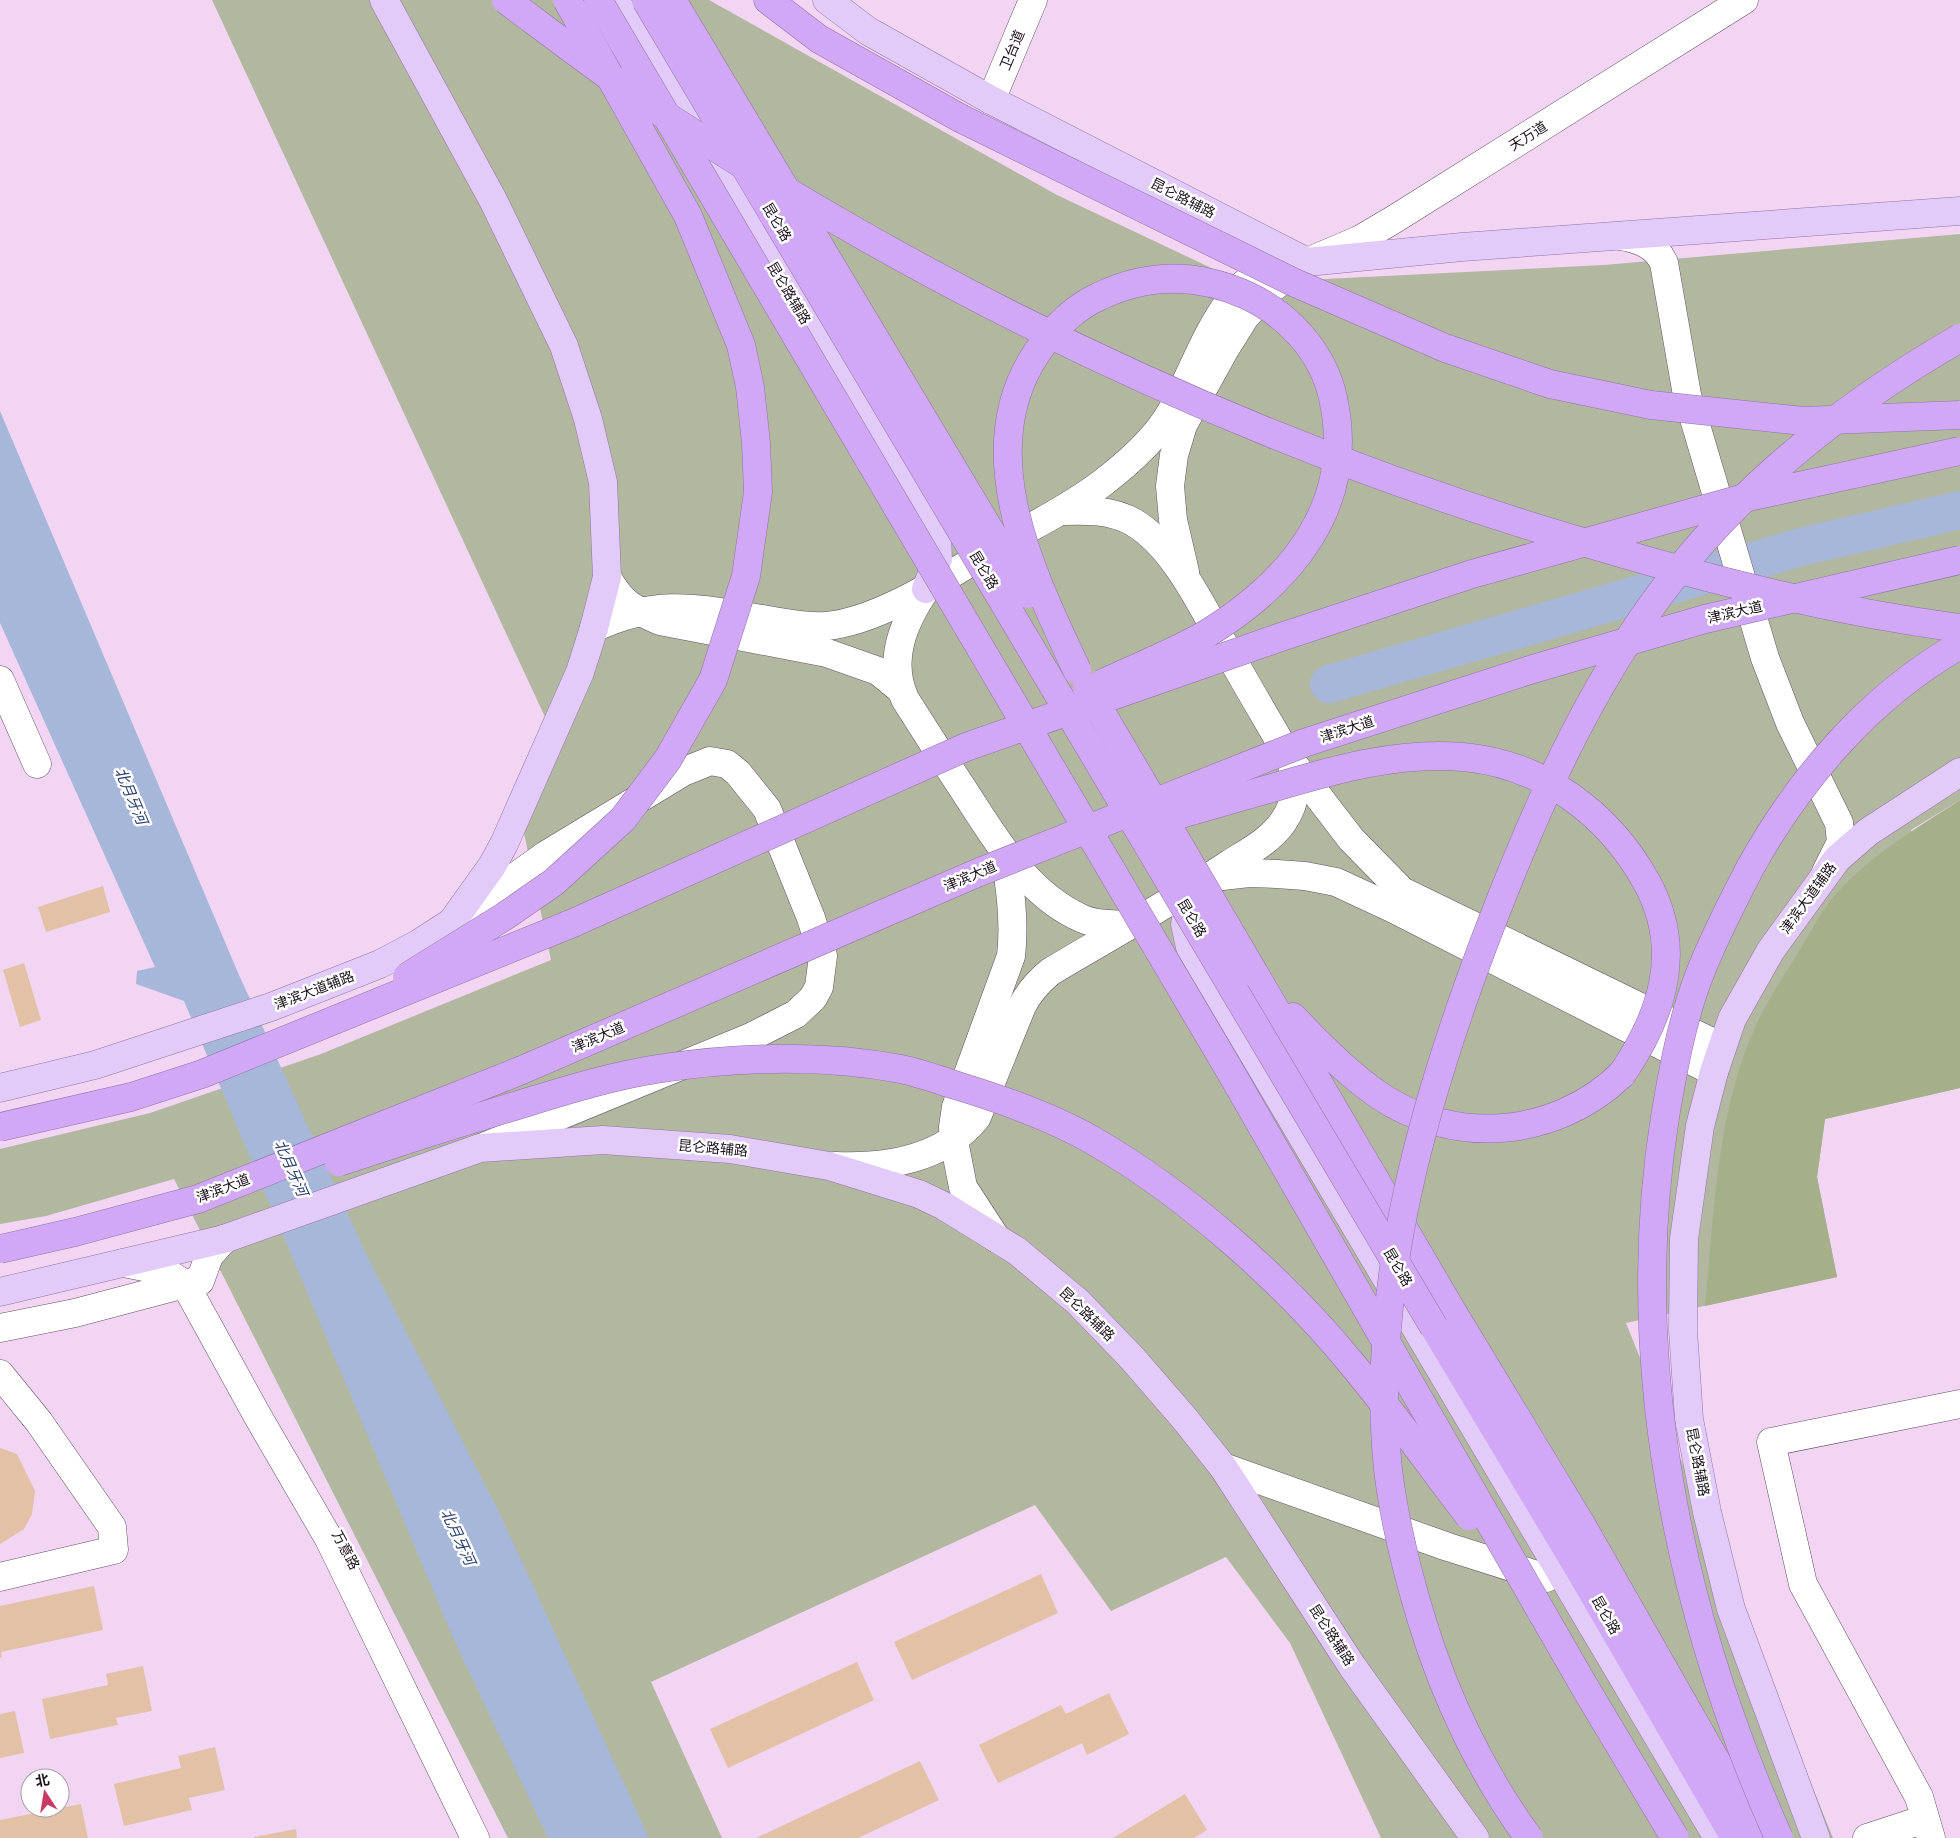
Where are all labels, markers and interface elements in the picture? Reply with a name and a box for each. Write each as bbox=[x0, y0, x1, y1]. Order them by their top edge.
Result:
street label: 卫台道 bbox=[994, 26, 1029, 73]
street label: 天万道 bbox=[1504, 116, 1551, 156]
street label: 昆仑路辅路 bbox=[1147, 172, 1219, 223]
street label: 昆仑路 bbox=[758, 198, 797, 245]
street label: 昆仑路辅路 bbox=[762, 257, 816, 328]
street label: 昆仑路 bbox=[965, 546, 1004, 593]
street label: 津滨大道 bbox=[1705, 595, 1765, 628]
street label: 津滨大道 bbox=[1317, 710, 1377, 747]
water label: 北月牙河 bbox=[109, 764, 155, 831]
street label: 津滨大道 bbox=[940, 855, 1000, 896]
street label: 津滨大道辅路 bbox=[1774, 858, 1841, 938]
street label: 昆仑路 bbox=[1173, 894, 1212, 941]
street label: 津滨大道辅路 bbox=[271, 965, 357, 1014]
street label: 津滨大道 bbox=[568, 1016, 628, 1057]
street label: 昆仑路辅路 bbox=[677, 1134, 749, 1161]
water label: 北月牙河 bbox=[269, 1136, 315, 1203]
street label: 津滨大道 bbox=[193, 1168, 253, 1207]
street label: 昆仑路 bbox=[1379, 1243, 1418, 1290]
street label: 昆仑路辅路 bbox=[1055, 1282, 1120, 1346]
street label: 昆仑路辅路 bbox=[1682, 1426, 1715, 1498]
water label: 北月牙河 bbox=[435, 1505, 483, 1572]
street label: 万意路 bbox=[327, 1526, 366, 1573]
street label: 昆仑路 bbox=[1587, 1591, 1626, 1638]
street label: 昆仑路辅路 bbox=[1305, 1600, 1360, 1670]
north arrow bbox=[20, 1768, 70, 1818]
text: 北 bbox=[33, 1768, 51, 1792]

